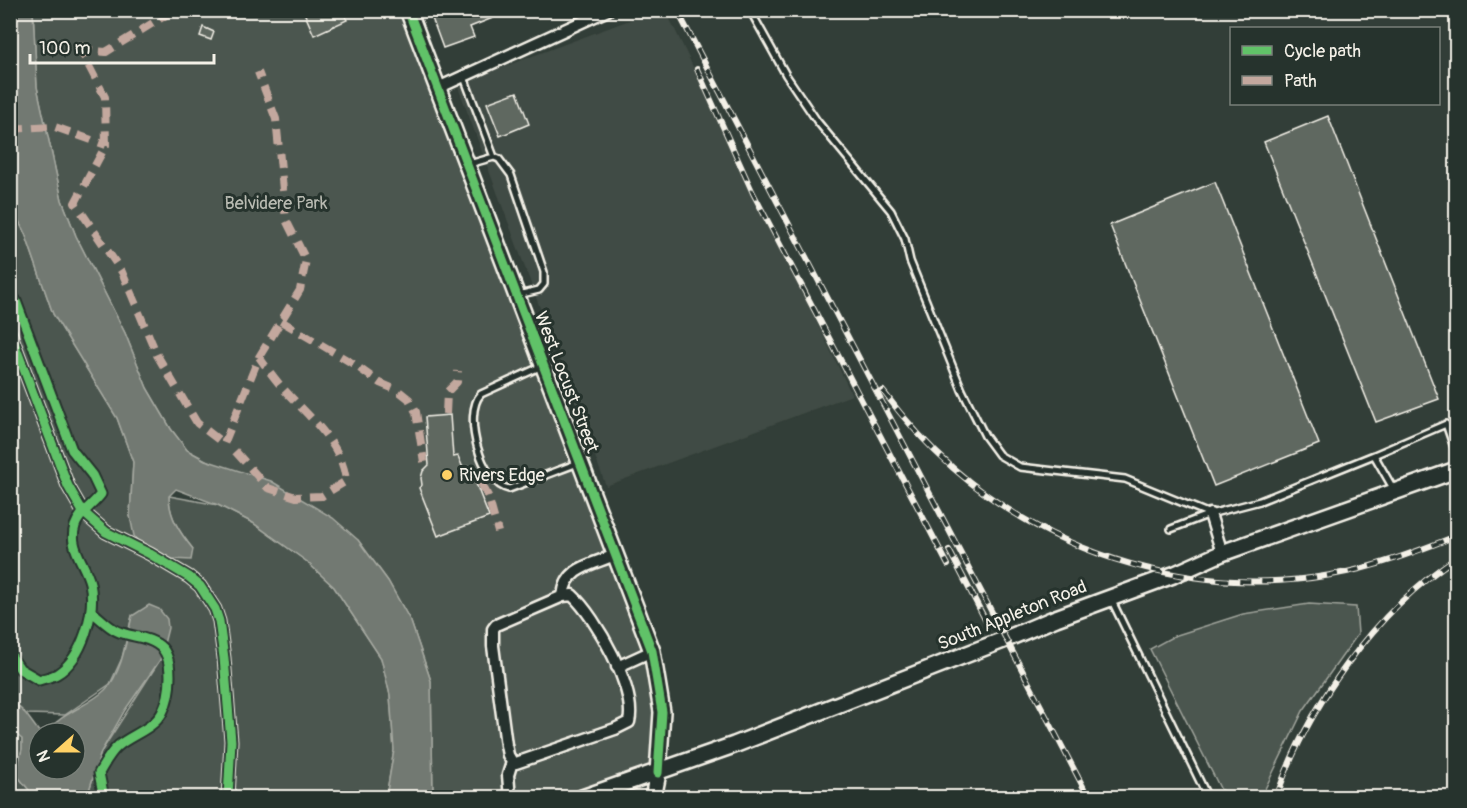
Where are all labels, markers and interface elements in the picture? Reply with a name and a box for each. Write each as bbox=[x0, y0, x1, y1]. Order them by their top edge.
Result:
scale bar bbox=[30, 27, 214, 65]
legend bbox=[1230, 27, 1440, 105]
text: 100 m bbox=[39, 37, 91, 60]
text: Cycle path bbox=[1284, 40, 1361, 63]
text: Path bbox=[1284, 70, 1317, 93]
park label: Belvidere Park bbox=[225, 192, 328, 215]
street label: West Locust Street bbox=[529, 308, 604, 457]
place label: Rivers Edge bbox=[459, 464, 545, 487]
marker: Rivers Edge bbox=[440, 468, 454, 482]
street label: South Appleton Road bbox=[934, 575, 1090, 656]
north arrow bbox=[27, 721, 87, 781]
text: N bbox=[33, 747, 55, 765]

